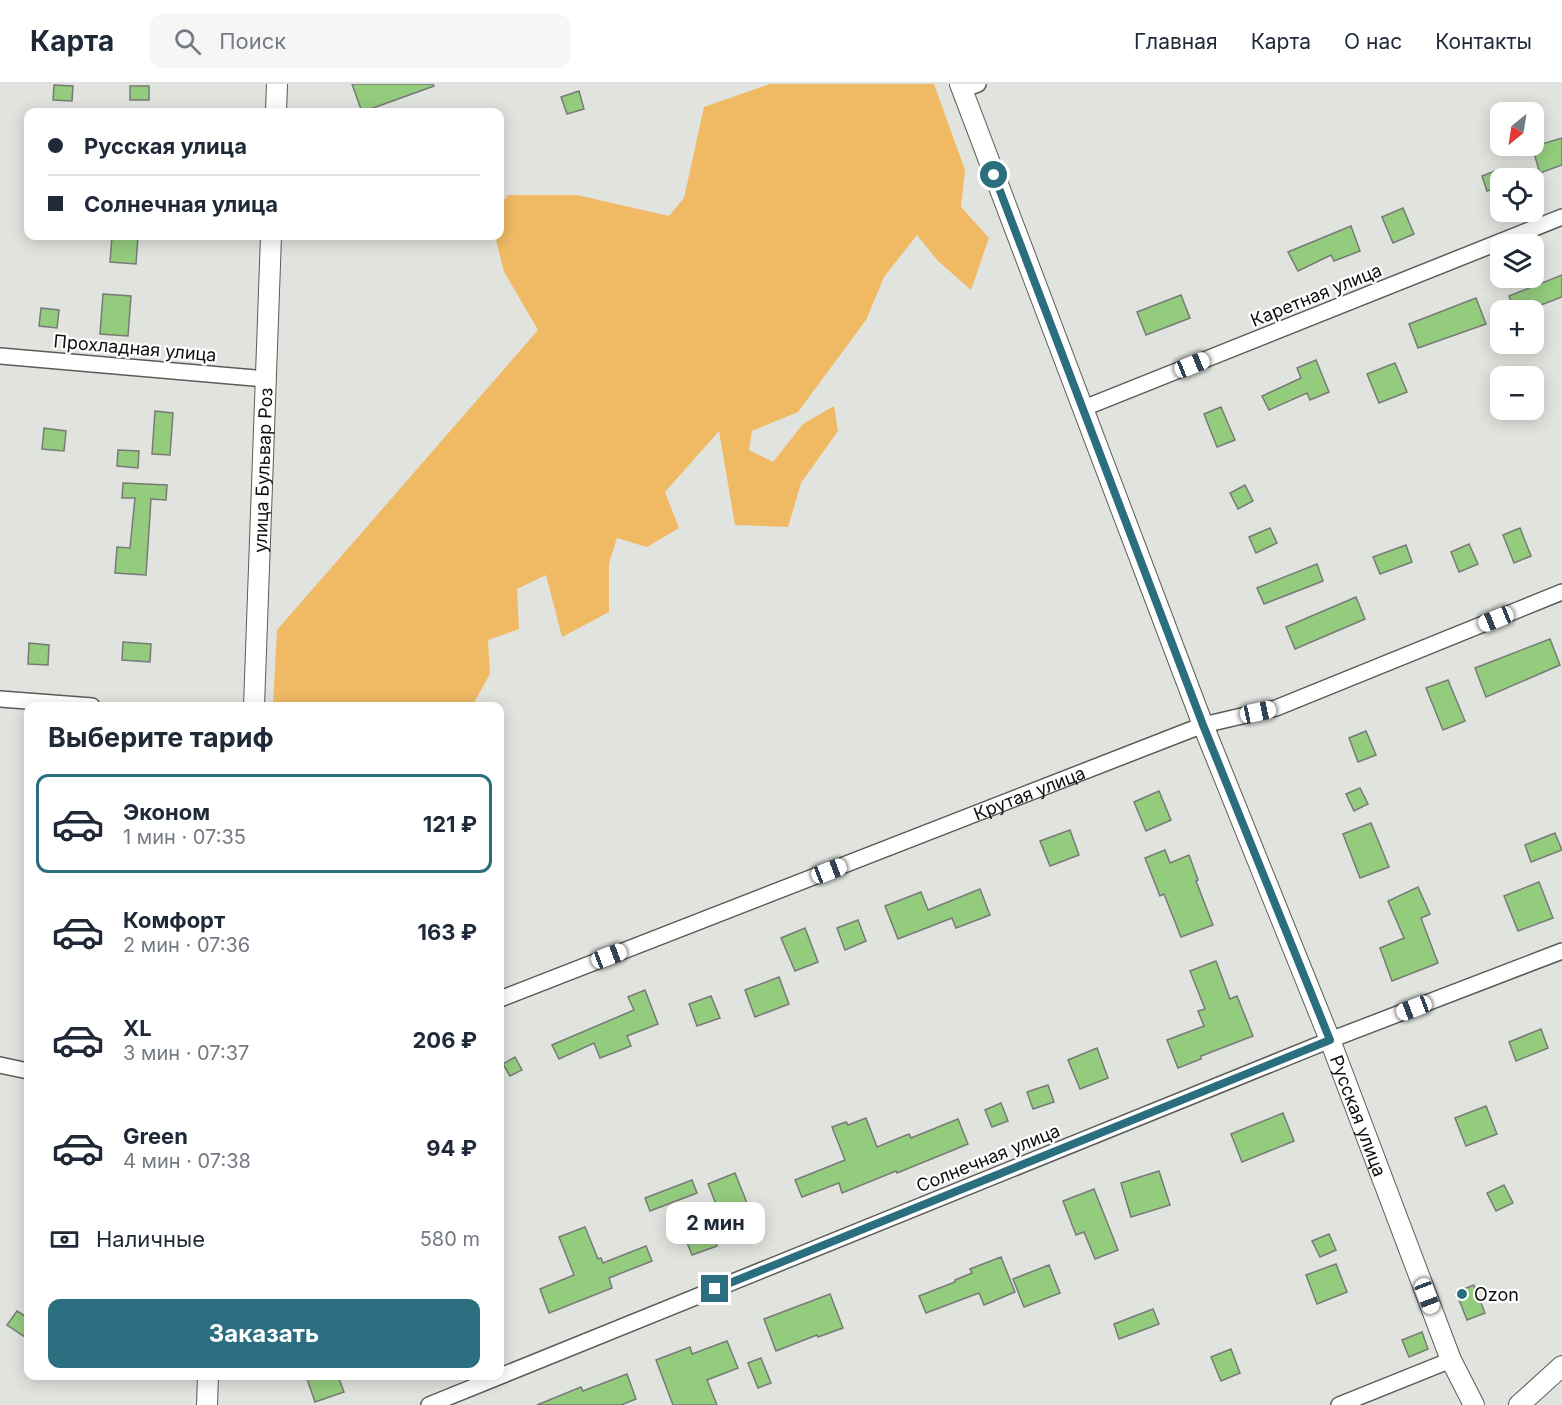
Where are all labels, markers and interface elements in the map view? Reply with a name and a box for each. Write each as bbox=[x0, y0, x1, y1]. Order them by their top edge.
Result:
search box bbox=[150, 14, 570, 68]
text: Карта bbox=[30, 24, 114, 58]
icon: search bbox=[171, 25, 204, 58]
text: Поиск bbox=[219, 28, 286, 54]
text: Главная bbox=[1134, 29, 1218, 54]
text: Карта bbox=[1251, 29, 1311, 54]
text: О нас bbox=[1344, 29, 1402, 54]
text: Контакты bbox=[1435, 29, 1532, 54]
north arrow bbox=[1490, 102, 1544, 156]
map controls bbox=[1490, 102, 1544, 420]
text: Русская улица bbox=[84, 133, 247, 159]
route start bbox=[980, 161, 1007, 188]
button: locate bbox=[1490, 168, 1544, 222]
text: Солнечная улица bbox=[84, 191, 278, 217]
button: layers bbox=[1490, 234, 1544, 288]
street label: Каретная улица bbox=[1247, 259, 1385, 331]
button: + bbox=[1490, 300, 1544, 354]
street label: Прохладная улица bbox=[53, 330, 217, 366]
car bbox=[1172, 350, 1212, 380]
button: − bbox=[1490, 366, 1544, 420]
street label: улица Бульвар Роз bbox=[249, 387, 276, 553]
car bbox=[1476, 604, 1516, 634]
car bbox=[1239, 699, 1277, 725]
text: Выберите тариф bbox=[48, 721, 274, 754]
street label: Крутая улица bbox=[970, 762, 1088, 824]
icon: car bbox=[51, 797, 105, 851]
text: Эконом bbox=[123, 799, 210, 825]
text: 121 ₽ bbox=[423, 811, 477, 837]
text: 1 мин · 07:35 bbox=[123, 825, 246, 849]
car bbox=[809, 856, 849, 886]
icon: car bbox=[51, 905, 105, 959]
text: Комфорт bbox=[123, 907, 225, 933]
text: 163 ₽ bbox=[417, 919, 477, 945]
text: 2 мин · 07:36 bbox=[123, 933, 250, 957]
car bbox=[589, 941, 629, 971]
car bbox=[1394, 993, 1434, 1023]
icon: car bbox=[51, 1013, 105, 1067]
text: XL bbox=[123, 1015, 152, 1041]
text: 206 ₽ bbox=[412, 1027, 477, 1053]
text: 3 мин · 07:37 bbox=[123, 1041, 249, 1065]
street label: Русская улица bbox=[1326, 1052, 1391, 1179]
street label: Солнечная улица bbox=[913, 1120, 1063, 1196]
icon: car bbox=[51, 1121, 105, 1175]
text: Green bbox=[123, 1123, 188, 1149]
text: 94 ₽ bbox=[426, 1135, 477, 1161]
text: 4 мин · 07:38 bbox=[123, 1149, 251, 1173]
callout: 2 мин bbox=[666, 1202, 764, 1244]
text: 2 мин bbox=[686, 1211, 745, 1235]
icon: cash bbox=[48, 1223, 81, 1256]
text: Наличные bbox=[96, 1226, 205, 1252]
text: 580 m bbox=[420, 1227, 480, 1251]
route end bbox=[701, 1275, 728, 1302]
car bbox=[1412, 1276, 1442, 1316]
place label: Ozon bbox=[1474, 1284, 1519, 1305]
marker: Ozon bbox=[1455, 1287, 1469, 1301]
button: Заказать bbox=[48, 1299, 480, 1368]

